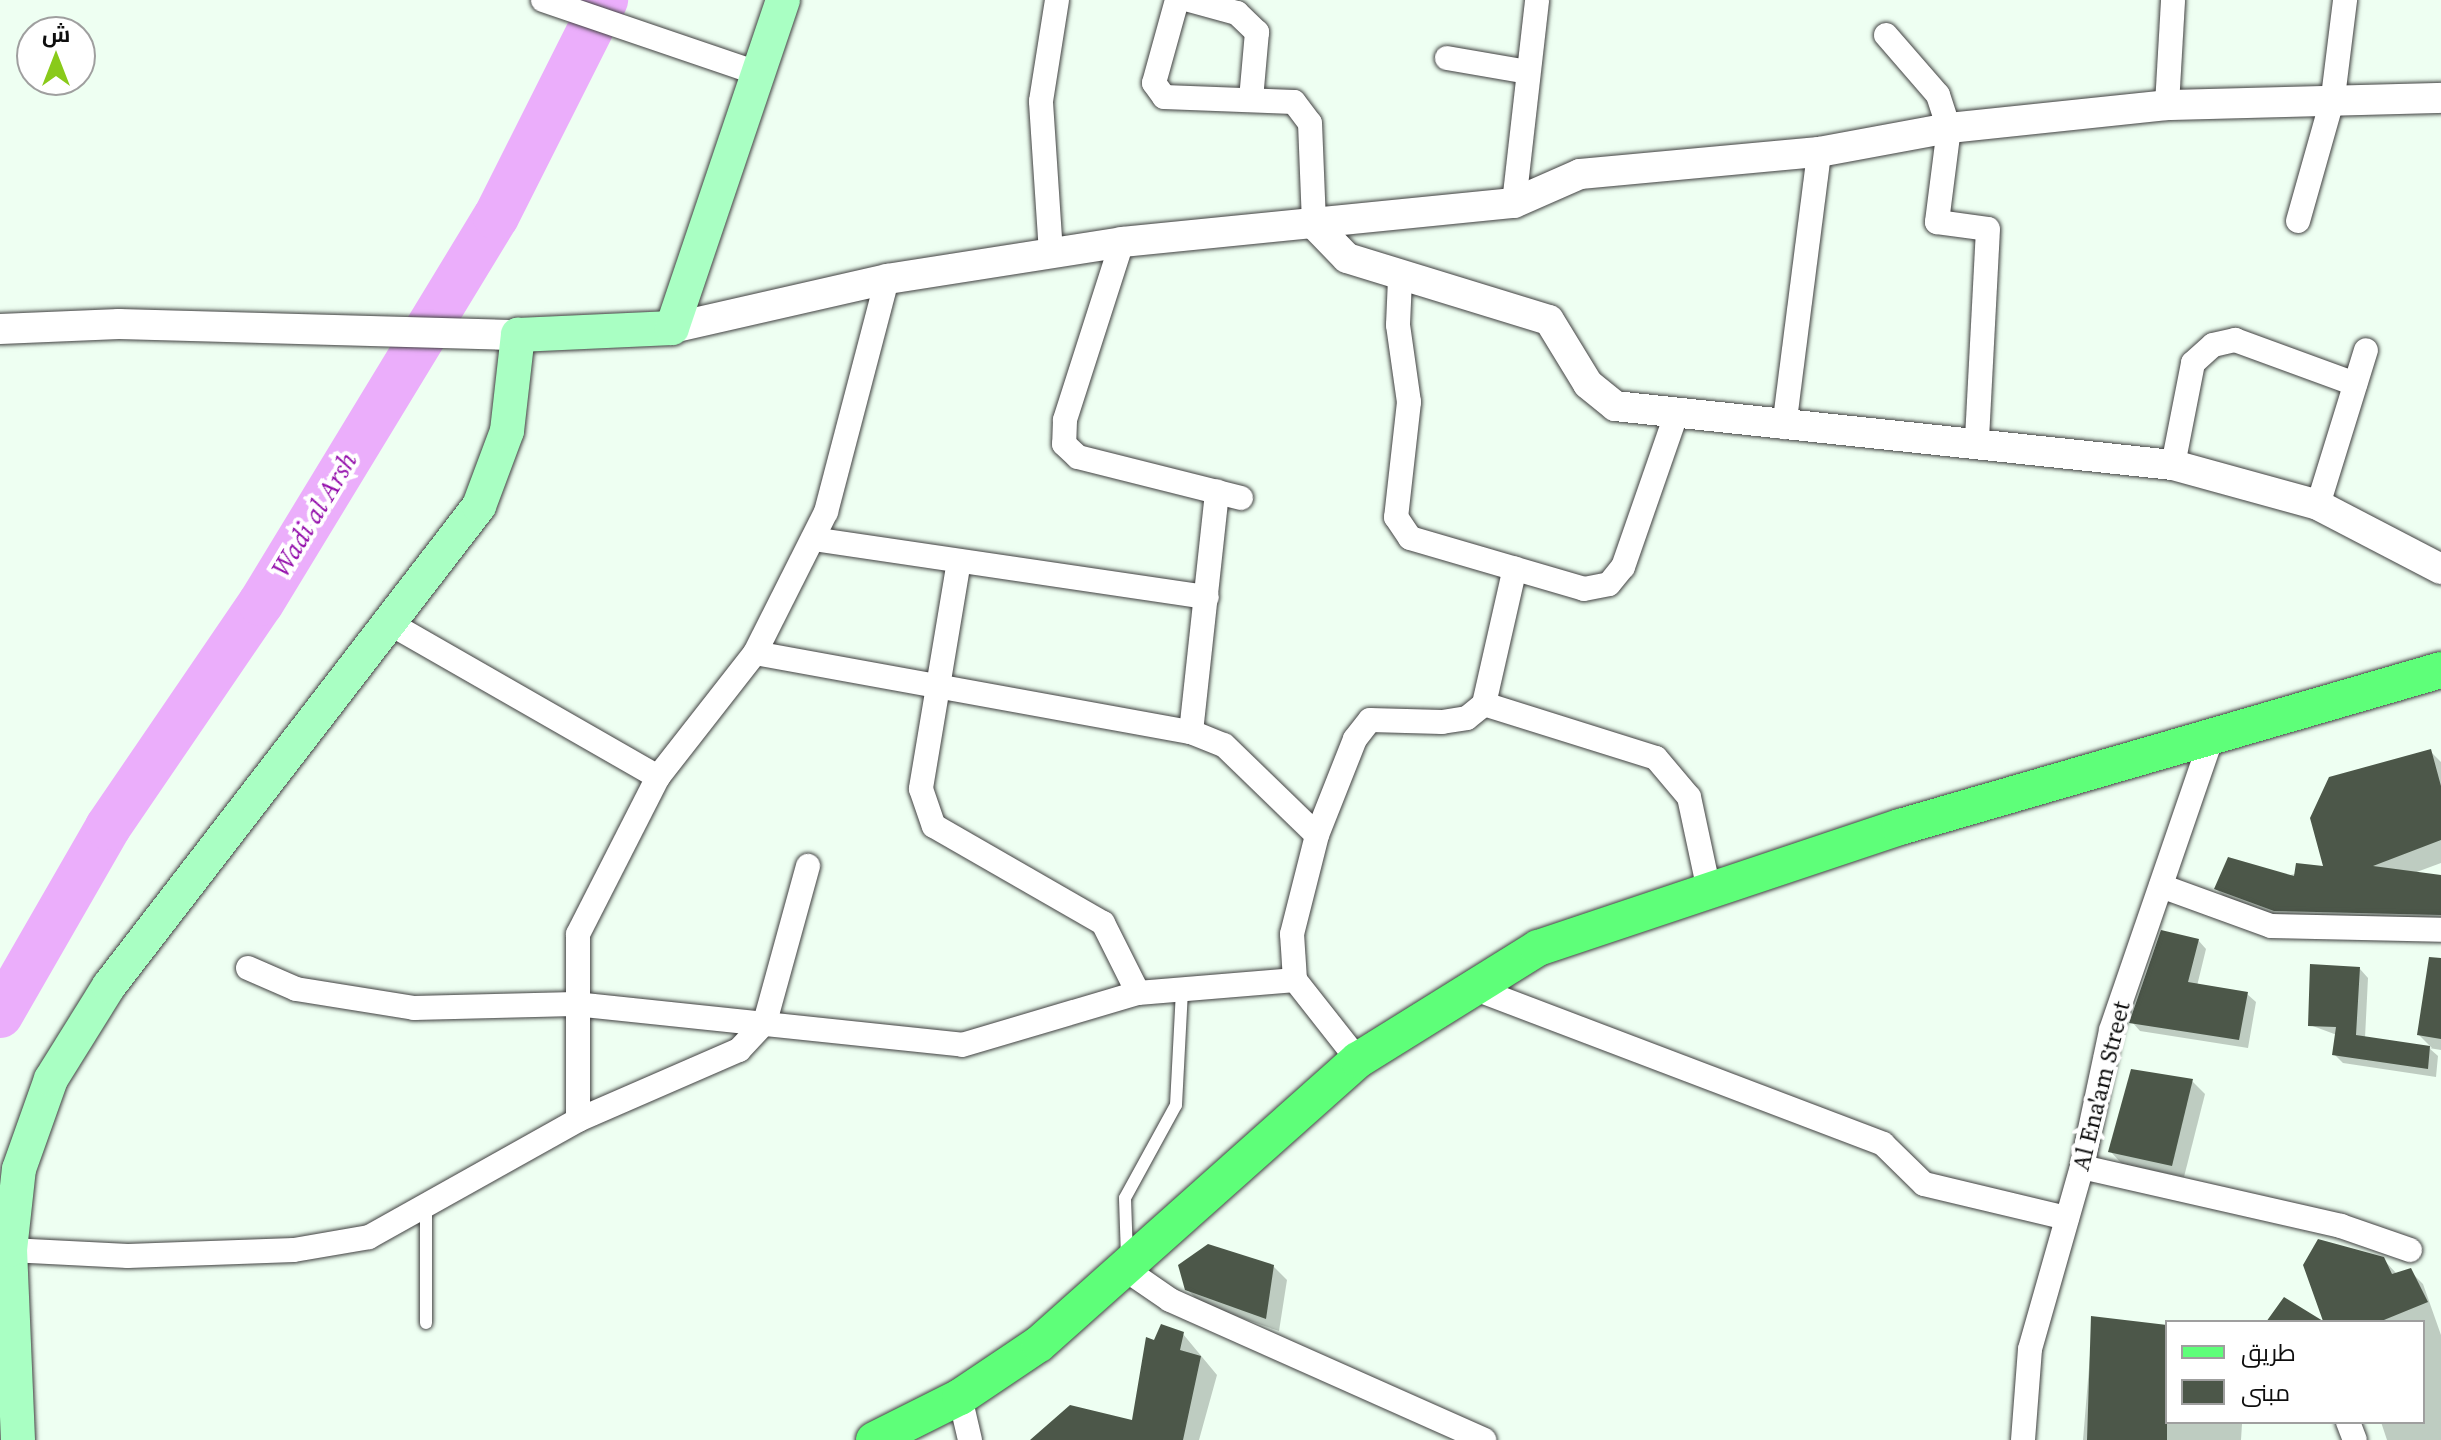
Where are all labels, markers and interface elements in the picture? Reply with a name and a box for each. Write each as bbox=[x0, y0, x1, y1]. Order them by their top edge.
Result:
north arrow bbox=[16, 16, 96, 96]
text: ش bbox=[42, 19, 70, 49]
water label: Wadi al Arsh bbox=[266, 447, 364, 583]
street label: Al Ena'am Street bbox=[2066, 998, 2136, 1174]
legend bbox=[2165, 1320, 2425, 1424]
text: طريق bbox=[2241, 1336, 2296, 1369]
text: مبنى bbox=[2241, 1376, 2290, 1409]

